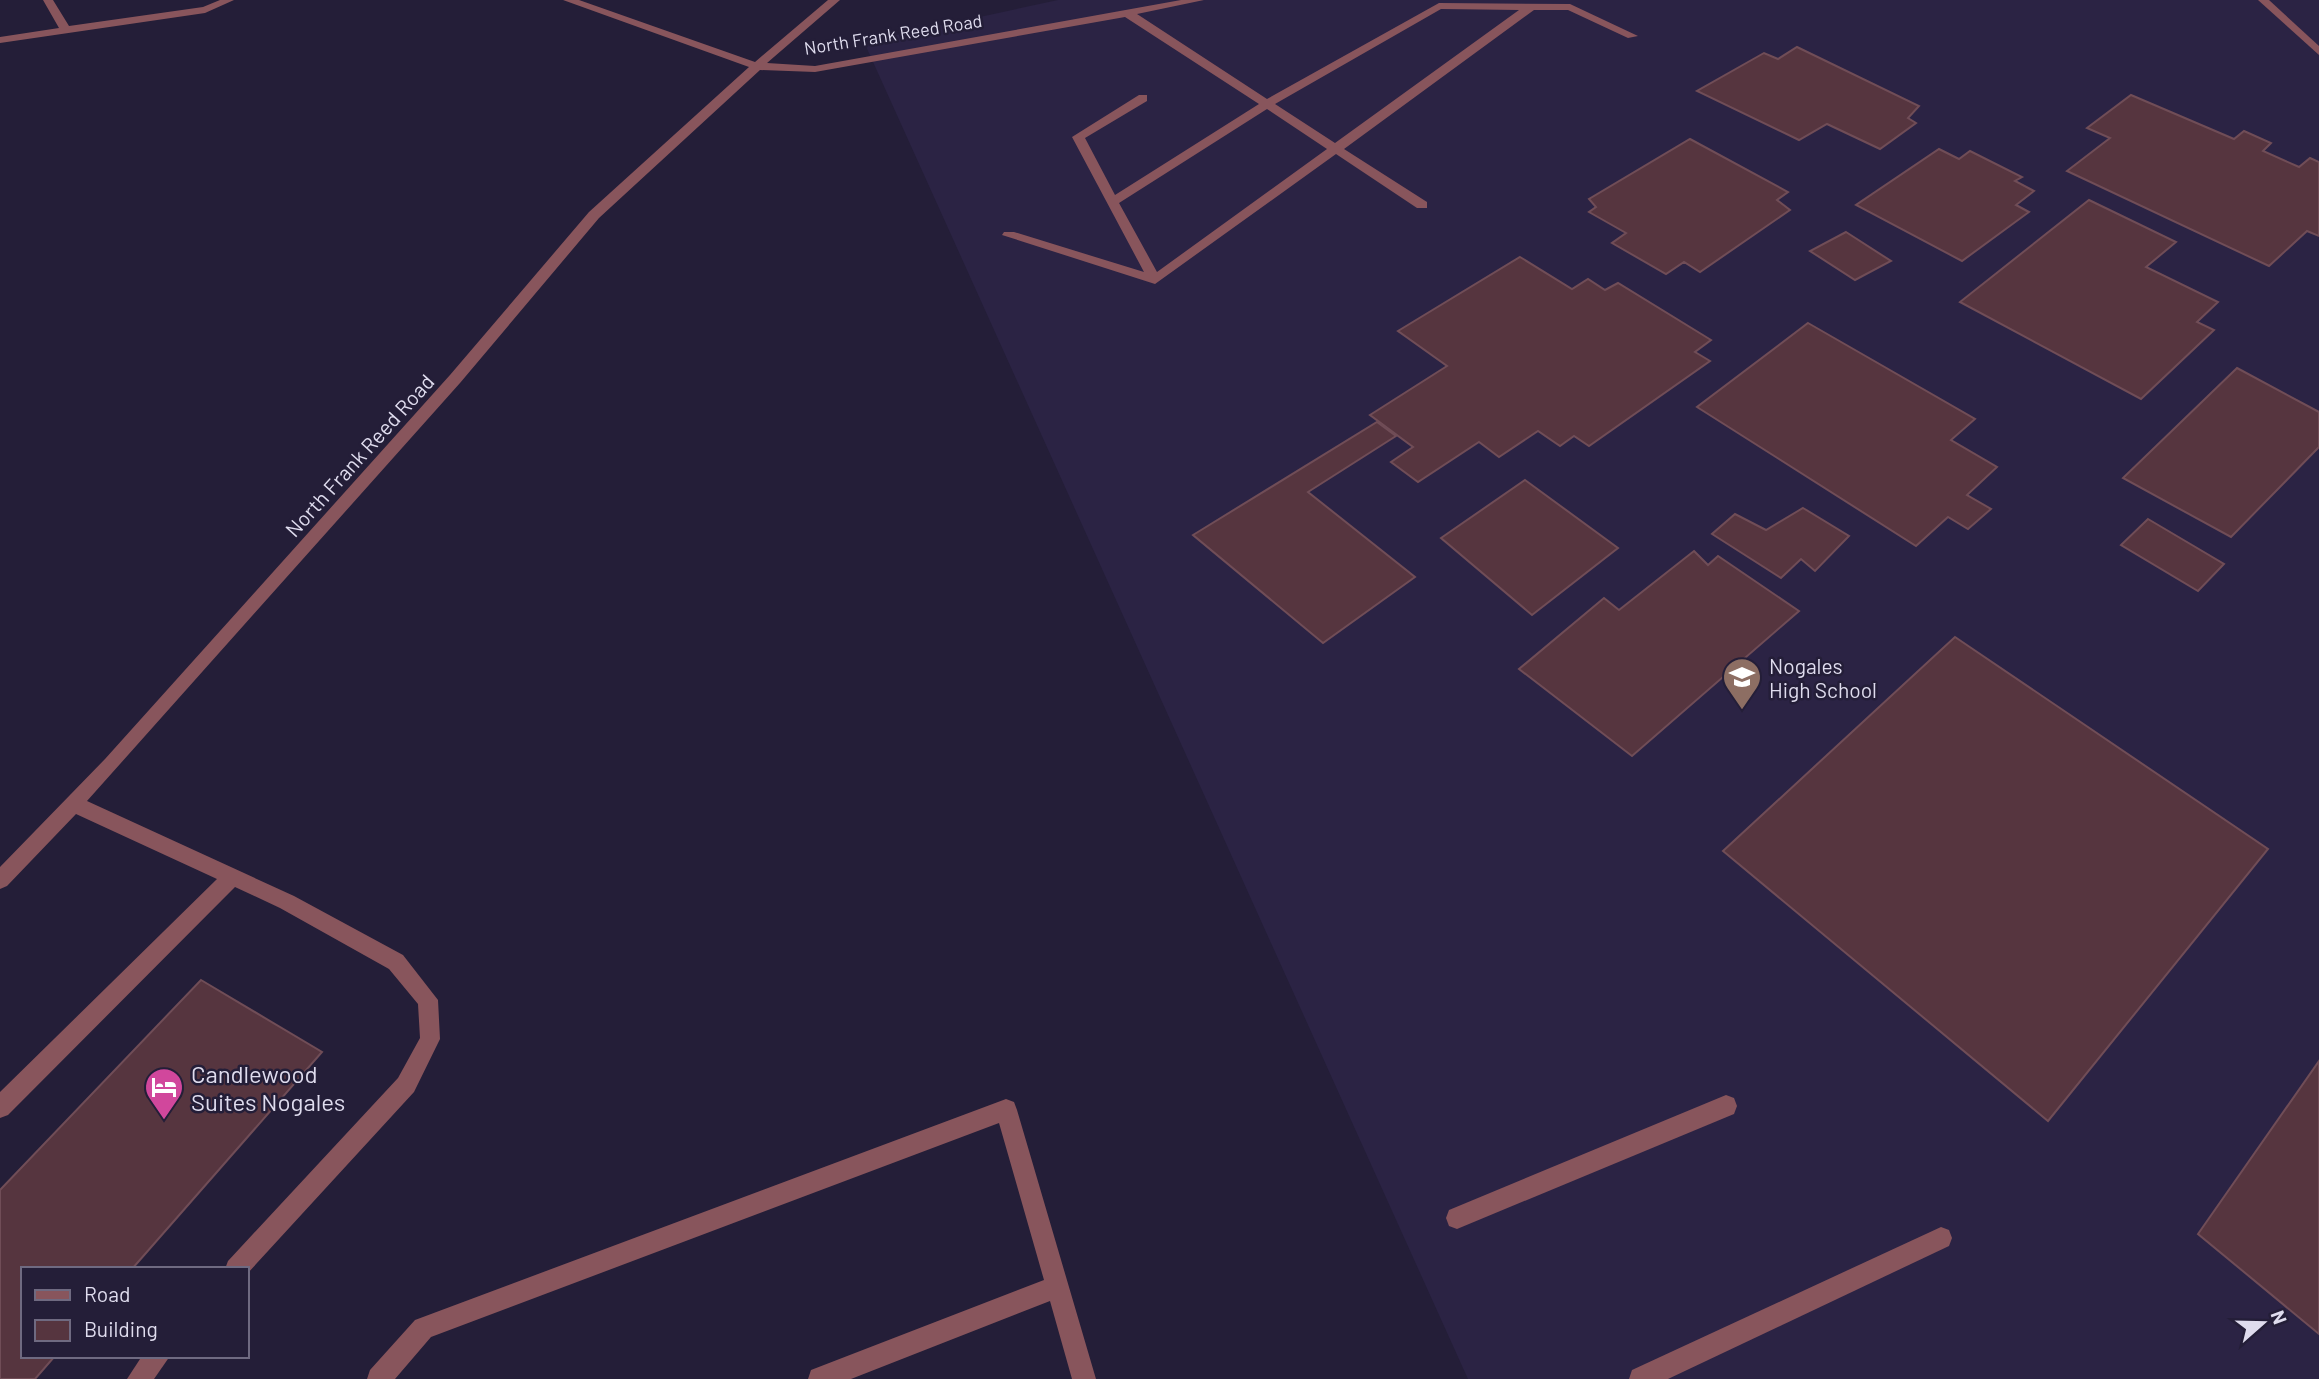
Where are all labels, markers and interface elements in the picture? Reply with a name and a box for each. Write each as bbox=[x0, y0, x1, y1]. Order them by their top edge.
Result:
street label: North Frank Reed Road bbox=[802, 9, 984, 59]
street label: North Frank Reed Road bbox=[279, 369, 439, 541]
place label: Nogales High School bbox=[1769, 653, 1877, 702]
school or university icon: Nogales High School bbox=[1721, 656, 1763, 711]
place label: Candlewood Suites Nogales bbox=[191, 1059, 345, 1116]
hotel icon: Candlewood Suites Nogales bbox=[143, 1066, 185, 1121]
legend bbox=[21, 1267, 248, 1358]
text: Road bbox=[84, 1281, 130, 1306]
north arrow bbox=[2228, 1288, 2298, 1358]
text: N bbox=[2266, 1307, 2292, 1327]
text: Building bbox=[84, 1316, 158, 1341]

